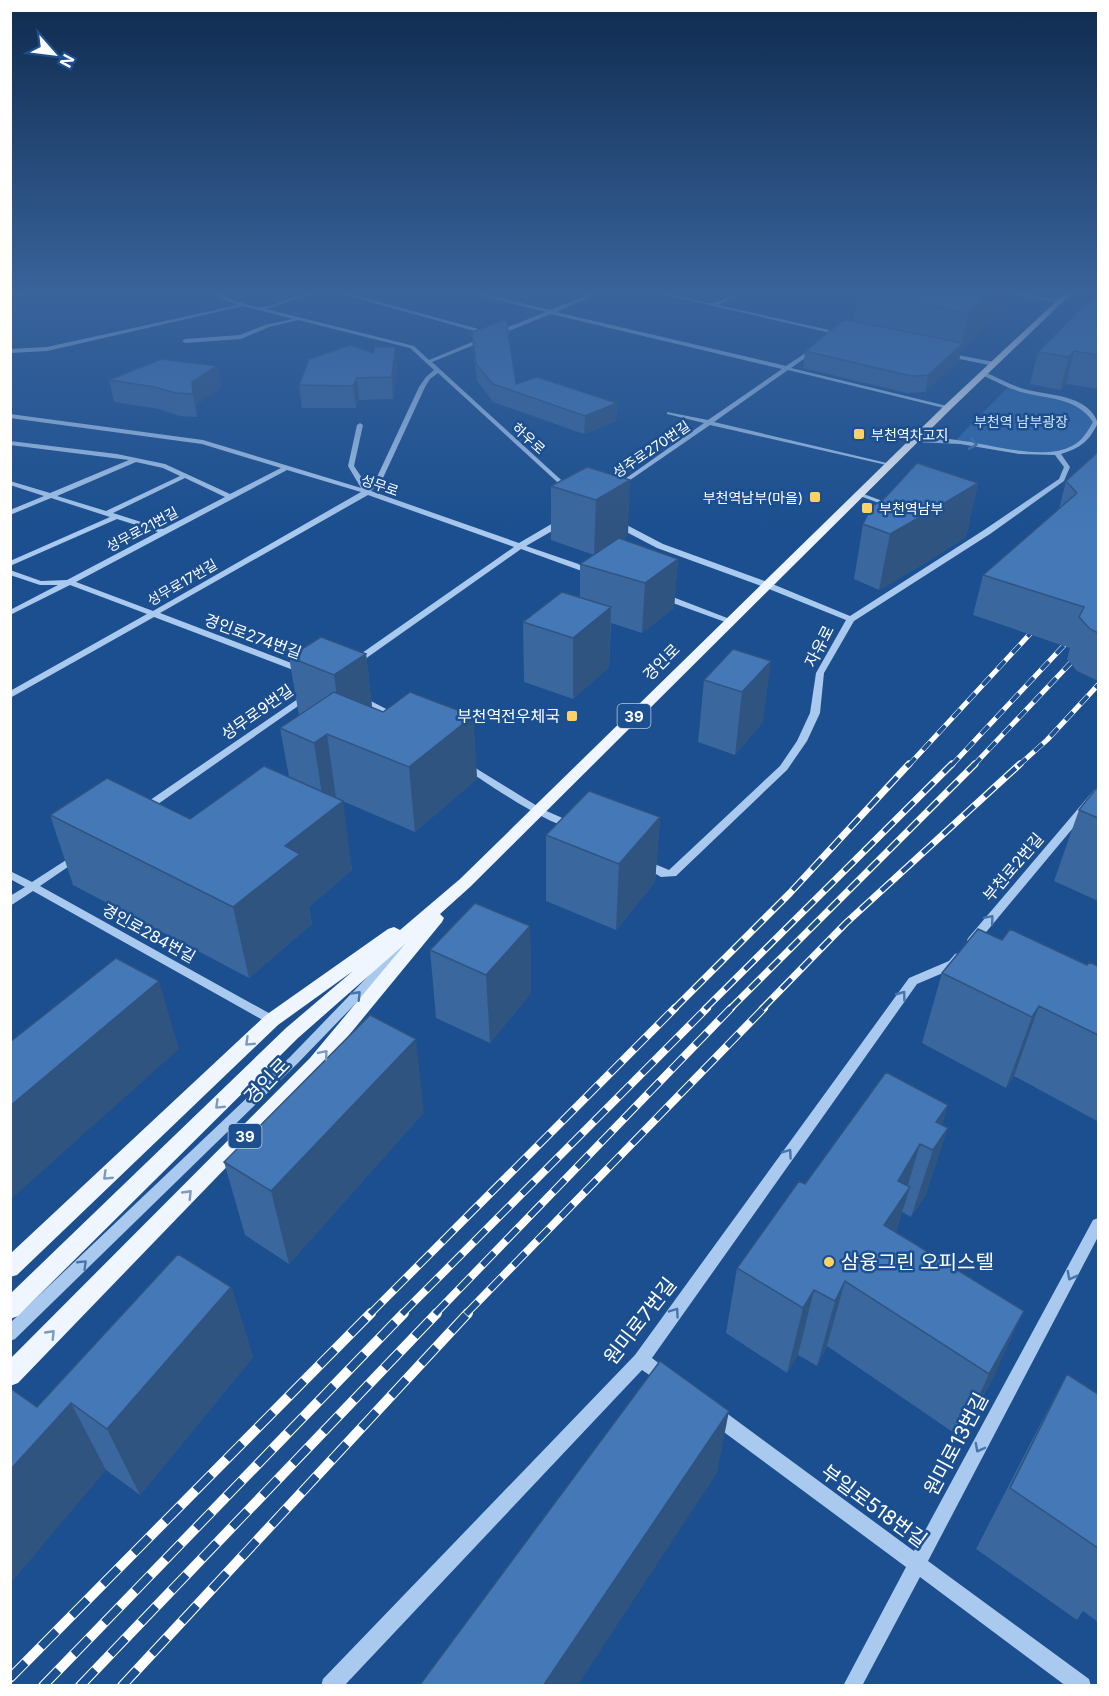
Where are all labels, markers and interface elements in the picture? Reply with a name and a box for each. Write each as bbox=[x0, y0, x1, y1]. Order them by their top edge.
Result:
north arrow bbox=[24, 24, 84, 84]
text: N bbox=[56, 51, 79, 71]
park label: 부천역 남부광장 bbox=[974, 413, 1068, 430]
street label: 성주로270번길 bbox=[609, 417, 693, 481]
street label: 하우로 bbox=[509, 419, 549, 457]
place label: 부천역차고지 bbox=[871, 426, 948, 443]
marker: 부천역차고지 bbox=[852, 427, 866, 441]
one-way arrow bbox=[969, 438, 978, 450]
street label: 성무로 bbox=[359, 471, 401, 499]
place label: 부천역남부(마을) bbox=[703, 489, 803, 506]
marker: 부천역남부(마을) bbox=[808, 490, 822, 504]
place label: 부천역남부 bbox=[879, 500, 944, 517]
marker: 부천역남부 bbox=[860, 501, 874, 515]
street label: 성무로21번길 bbox=[103, 503, 181, 555]
street label: 성무로17번길 bbox=[144, 555, 220, 609]
street label: 경인로274번길 bbox=[202, 609, 304, 663]
street label: 자유로 bbox=[800, 622, 838, 670]
street label: 경인로 bbox=[638, 639, 684, 685]
street label: 성무로9번길 bbox=[217, 680, 297, 744]
road number: 39 bbox=[618, 704, 650, 728]
place label: 부천역전우체국 bbox=[457, 706, 560, 726]
marker: 부천역전우체국 bbox=[565, 709, 579, 723]
street label: 부천로2번길 bbox=[979, 829, 1047, 905]
street label: 경인로284번길 bbox=[99, 899, 199, 967]
one-way arrow bbox=[983, 915, 994, 926]
one-way arrow bbox=[349, 991, 360, 1002]
one-way arrow bbox=[895, 991, 906, 1002]
one-way arrow bbox=[245, 1034, 256, 1045]
one-way arrow bbox=[316, 1050, 327, 1061]
street label: 경인로 bbox=[239, 1053, 295, 1109]
one-way arrow bbox=[215, 1097, 226, 1108]
road number: 39 bbox=[228, 1124, 262, 1148]
one-way arrow bbox=[781, 1149, 792, 1160]
one-way arrow bbox=[104, 1169, 114, 1180]
one-way arrow bbox=[180, 1191, 191, 1202]
place label: 삼융그린 오피스텔 bbox=[841, 1250, 994, 1274]
marker: 삼융그린 오피스텔 bbox=[822, 1255, 836, 1269]
one-way arrow bbox=[76, 1260, 86, 1271]
one-way arrow bbox=[1067, 1269, 1078, 1280]
street label: 원미로7번길 bbox=[599, 1273, 681, 1369]
one-way arrow bbox=[668, 1308, 679, 1319]
one-way arrow bbox=[44, 1330, 55, 1341]
street label: 원미로13번길 bbox=[919, 1389, 993, 1499]
one-way arrow bbox=[975, 1441, 986, 1452]
street label: 부일로518번길 bbox=[817, 1460, 931, 1552]

